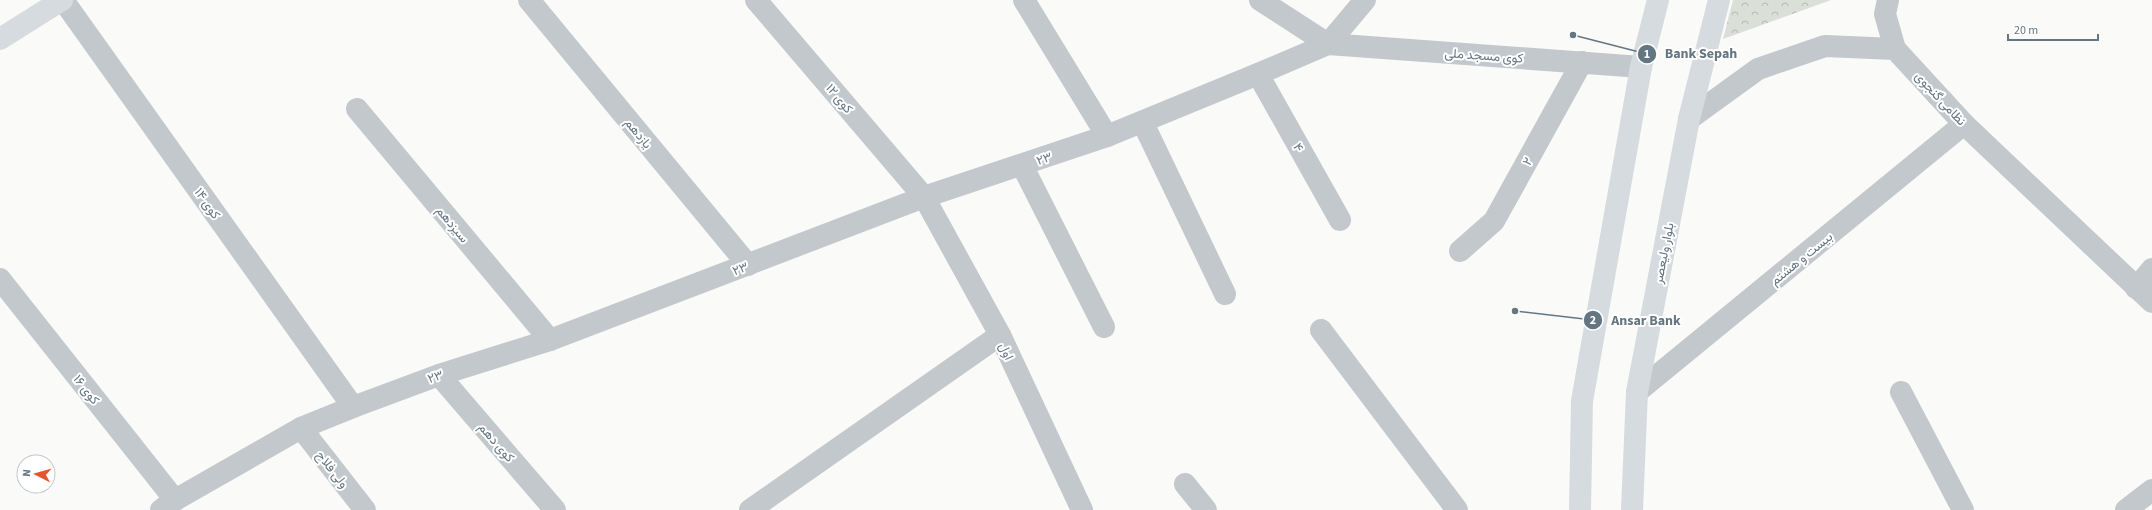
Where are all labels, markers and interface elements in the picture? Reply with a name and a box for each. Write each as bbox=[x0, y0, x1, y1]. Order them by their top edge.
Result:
scale bar bbox=[2008, 16, 2098, 42]
text: 20 m bbox=[2014, 22, 2038, 39]
callout: Bank Sepah bbox=[1637, 41, 1745, 67]
street label: کوی مسجد ملی bbox=[1444, 44, 1524, 68]
text: Bank Sepah bbox=[1665, 44, 1737, 64]
text: 1 bbox=[1644, 46, 1650, 63]
street label: نظامی گنجوی bbox=[1910, 68, 1970, 130]
street label: کوی ۱۲ bbox=[821, 80, 857, 118]
street label: یازدهم bbox=[620, 115, 656, 153]
street label: ۴ bbox=[1288, 140, 1308, 155]
street label: ۲۳ bbox=[1034, 148, 1055, 170]
street label: ۲ bbox=[1518, 154, 1537, 169]
street label: کوی ۱۴ bbox=[190, 184, 225, 223]
street label: سیزدهم bbox=[432, 202, 473, 247]
street label: بلوار ولیعصر bbox=[1649, 221, 1679, 286]
street label: بیست و هشتم bbox=[1767, 228, 1837, 290]
street label: ۲۳ bbox=[730, 258, 751, 280]
callout: Ansar Bank bbox=[1583, 307, 1689, 333]
text: Ansar Bank bbox=[1610, 311, 1681, 331]
text: 2 bbox=[1590, 312, 1596, 329]
street label: اول bbox=[994, 340, 1018, 363]
street label: ۲۳ bbox=[425, 366, 446, 388]
street label: کوی ۱۶ bbox=[69, 371, 104, 409]
street label: کوی دهم bbox=[474, 419, 519, 466]
street label: ولی فلاح bbox=[312, 447, 353, 492]
north arrow bbox=[16, 454, 56, 494]
text: N bbox=[19, 469, 34, 477]

